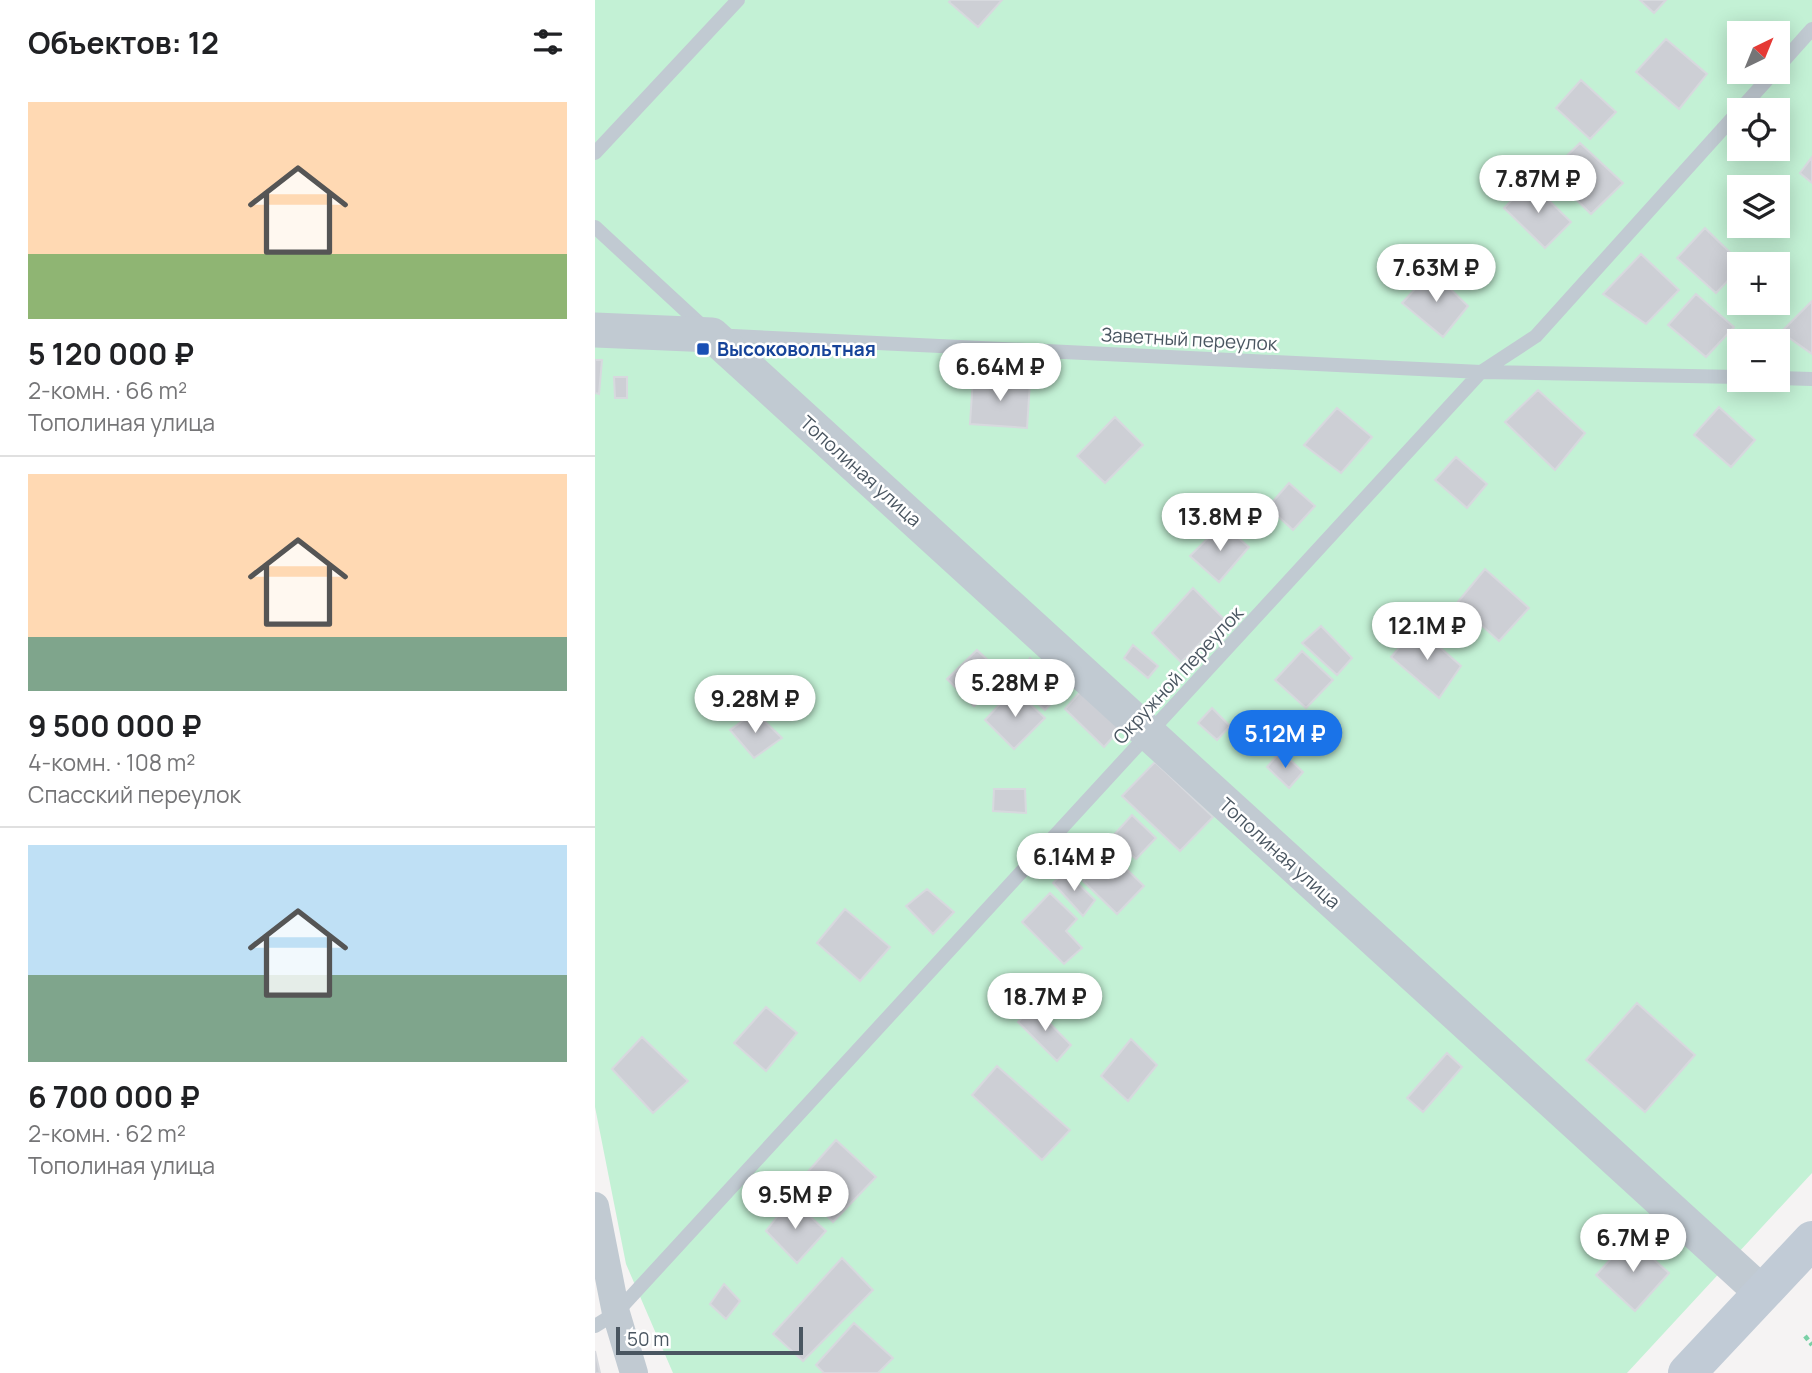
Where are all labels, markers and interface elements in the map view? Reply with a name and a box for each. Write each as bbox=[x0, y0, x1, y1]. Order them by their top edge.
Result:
north arrow bbox=[1727, 21, 1790, 84]
map controls bbox=[1727, 21, 1790, 392]
text: Объектов: 12 bbox=[28, 22, 219, 63]
icon: filters bbox=[529, 23, 567, 61]
button: locate bbox=[1727, 98, 1790, 161]
icon: home bbox=[235, 147, 361, 273]
pin: 7.87M ₽ bbox=[1473, 156, 1603, 215]
text: 7.87M ₽ bbox=[1495, 162, 1581, 194]
button: layers bbox=[1727, 175, 1790, 238]
pin: 7.63M ₽ bbox=[1371, 244, 1501, 304]
text: 7.63M ₽ bbox=[1393, 251, 1479, 283]
button: + bbox=[1727, 252, 1790, 315]
street label: Заветный переулок bbox=[1100, 321, 1278, 357]
button: − bbox=[1727, 329, 1790, 392]
text: 5 120 000 ₽ bbox=[28, 333, 194, 374]
place label: Высоковольтная bbox=[717, 336, 876, 362]
marker: Высоковольтная bbox=[695, 341, 711, 357]
pin: 6.64M ₽ bbox=[935, 344, 1065, 403]
text: 6.64M ₽ bbox=[955, 350, 1045, 382]
text: 2-комн. · 66 m² bbox=[28, 374, 187, 406]
text: Тополиная улица bbox=[28, 406, 215, 438]
street label: Тополиная улица bbox=[795, 410, 927, 532]
pin: 13.8M ₽ bbox=[1155, 494, 1285, 553]
text: 13.8M ₽ bbox=[1178, 500, 1262, 532]
icon: home bbox=[235, 519, 361, 645]
street label: Окружной переулок bbox=[1107, 600, 1249, 750]
pin: 12.1M ₽ bbox=[1362, 602, 1492, 662]
text: 12.1M ₽ bbox=[1388, 609, 1466, 641]
pin: 5.28M ₽ bbox=[950, 660, 1080, 719]
text: 5.28M ₽ bbox=[971, 666, 1059, 698]
pin: 9.28M ₽ bbox=[690, 676, 820, 735]
text: 9.28M ₽ bbox=[711, 682, 799, 714]
text: 9 500 000 ₽ bbox=[28, 705, 201, 746]
pin: 5.12M ₽ bbox=[1220, 710, 1350, 770]
text: 5.12M ₽ bbox=[1244, 717, 1326, 749]
text: 4-комн. · 108 m² bbox=[28, 746, 195, 778]
text: Спасский переулок bbox=[28, 778, 241, 810]
street label: Тополиная улица bbox=[1214, 792, 1346, 914]
pin: 6.14M ₽ bbox=[1009, 834, 1139, 893]
text: 6.14M ₽ bbox=[1033, 840, 1115, 872]
icon: home bbox=[235, 890, 361, 1016]
pin: 18.7M ₽ bbox=[980, 974, 1110, 1033]
text: 18.7M ₽ bbox=[1003, 980, 1087, 1012]
text: 6 700 000 ₽ bbox=[28, 1076, 200, 1117]
text: 2-комн. · 62 m² bbox=[28, 1117, 186, 1149]
text: Тополиная улица bbox=[28, 1149, 215, 1181]
pin: 9.5M ₽ bbox=[738, 1172, 852, 1231]
text: 9.5M ₽ bbox=[758, 1178, 832, 1210]
pin: 6.7M ₽ bbox=[1576, 1214, 1690, 1274]
text: 6.7M ₽ bbox=[1596, 1221, 1670, 1253]
scale bar bbox=[616, 1324, 803, 1356]
text: 50 m bbox=[627, 1326, 669, 1352]

